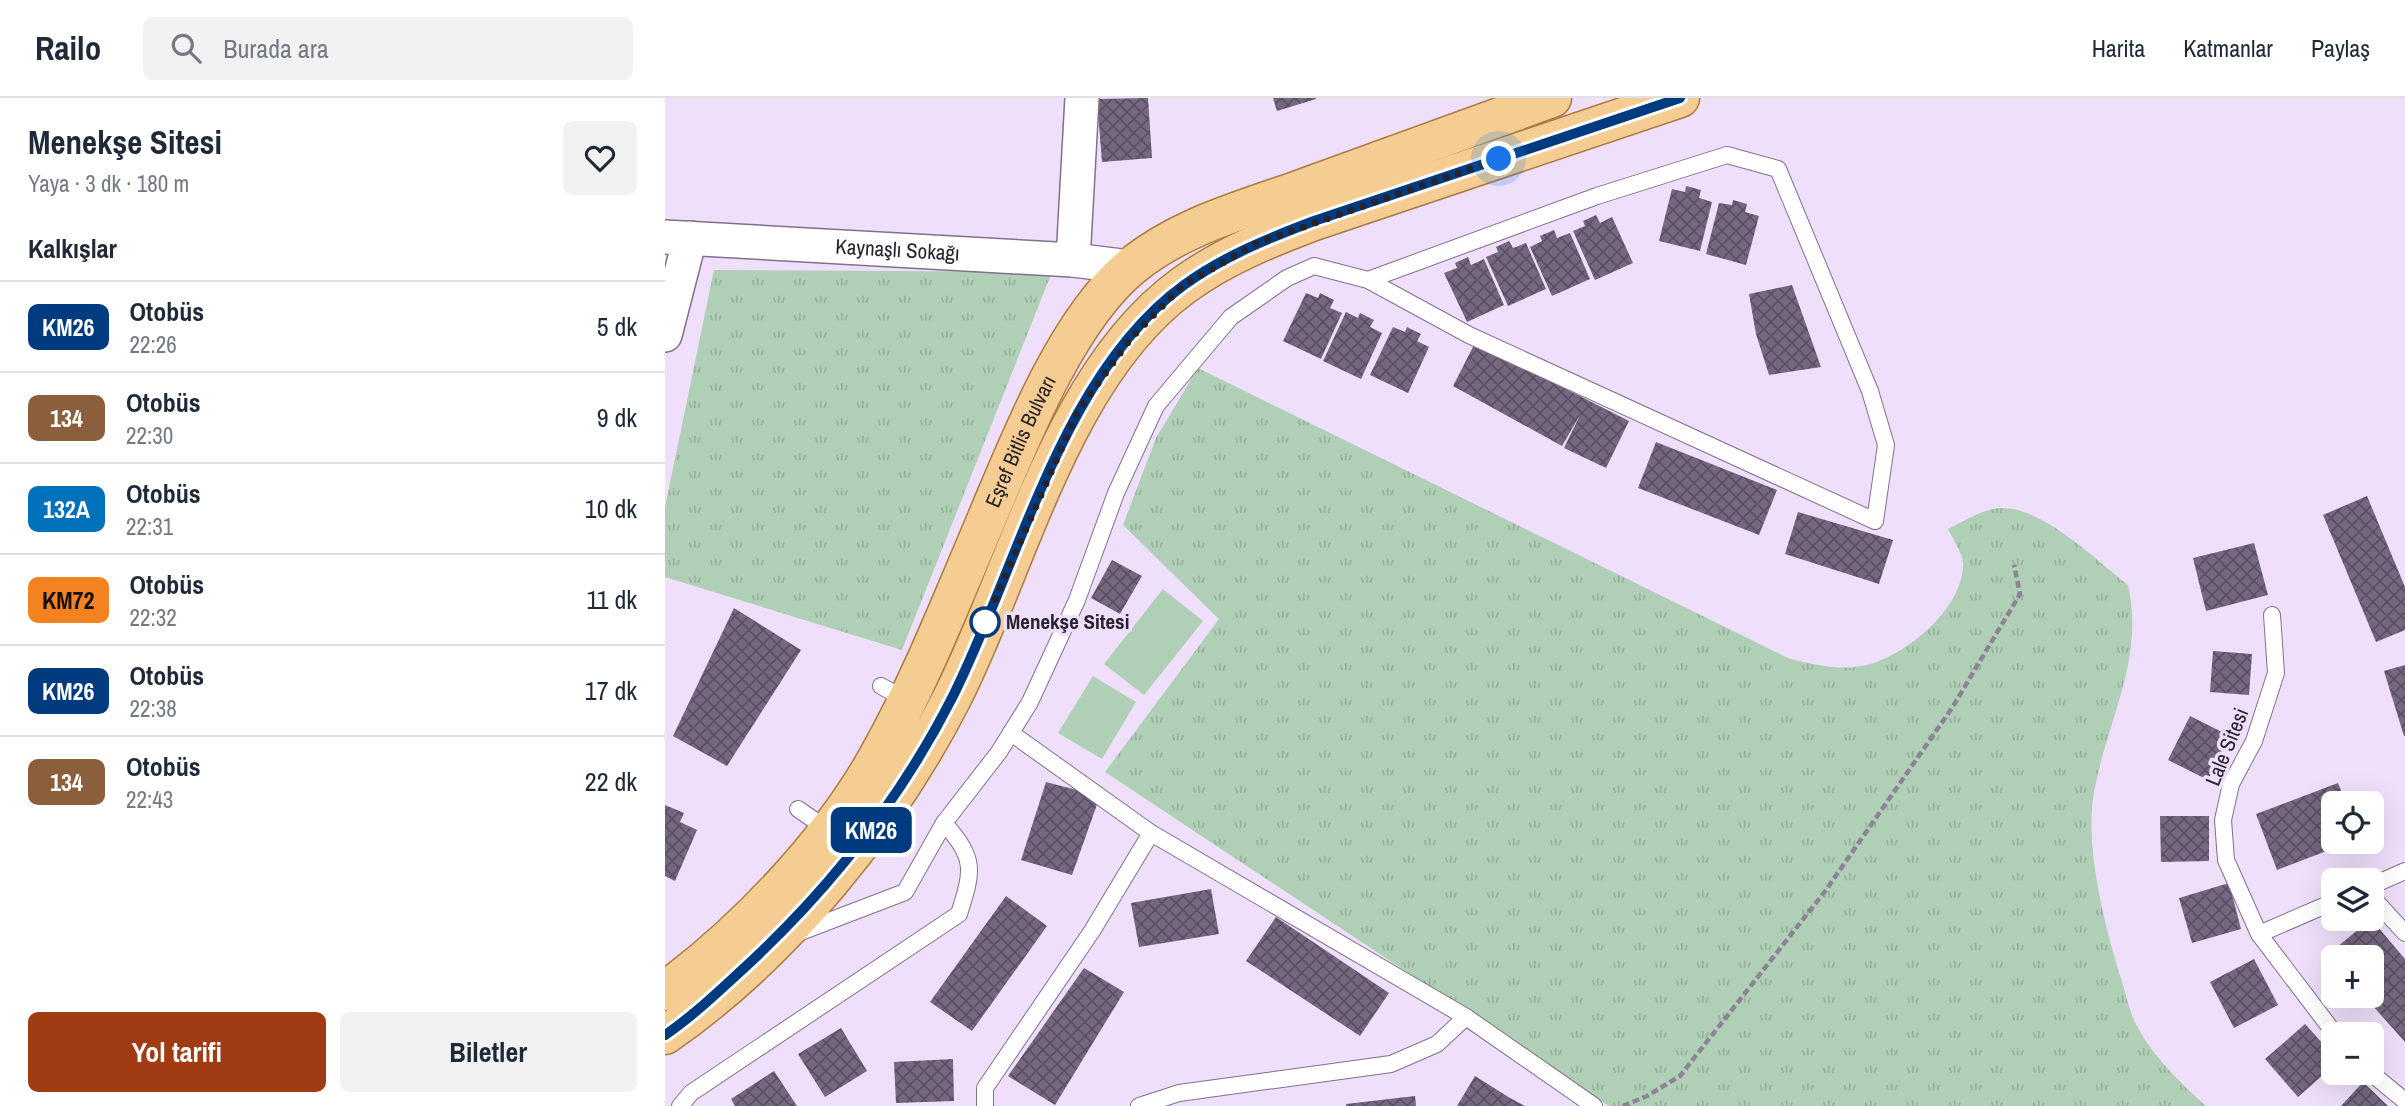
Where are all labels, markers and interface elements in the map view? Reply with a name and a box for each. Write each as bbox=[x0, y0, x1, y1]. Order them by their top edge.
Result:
search box bbox=[143, 17, 633, 80]
text: Railo bbox=[35, 26, 101, 70]
icon: search bbox=[167, 29, 205, 67]
text: Burada ara bbox=[223, 31, 329, 66]
text: Harita bbox=[2092, 32, 2145, 64]
text: Katmanlar bbox=[2183, 32, 2273, 64]
text: Paylaş bbox=[2311, 32, 2370, 64]
text: Menekşe Sitesi bbox=[28, 120, 222, 164]
button: heart bbox=[563, 121, 637, 195]
your location bbox=[1481, 141, 1516, 176]
text: Yaya · 3 dk · 180 m bbox=[28, 168, 189, 199]
text: Kalkışlar bbox=[28, 231, 117, 266]
street label: Kaynaşlı Sokağı bbox=[835, 232, 961, 268]
text: Otobüs bbox=[130, 294, 204, 329]
text: 5 dk bbox=[597, 309, 637, 344]
text: KM26 bbox=[42, 311, 95, 343]
text: 22:26 bbox=[130, 329, 177, 360]
street label: Eşref Bitlis Bulvarı bbox=[978, 370, 1063, 512]
text: Otobüs bbox=[126, 385, 201, 420]
text: 9 dk bbox=[597, 400, 637, 435]
text: 134 bbox=[50, 402, 83, 434]
text: 22:30 bbox=[126, 420, 173, 451]
text: Otobüs bbox=[126, 476, 201, 511]
text: 10 dk bbox=[585, 491, 637, 526]
text: 132A bbox=[43, 493, 90, 525]
text: 22:31 bbox=[126, 511, 173, 542]
text: Otobüs bbox=[130, 567, 204, 602]
text: 11 dk bbox=[586, 582, 637, 617]
text: KM72 bbox=[42, 584, 95, 616]
text: 22:32 bbox=[130, 602, 177, 633]
marker: Menekşe Sitesi bbox=[970, 607, 1000, 637]
place label: Menekşe Sitesi bbox=[1006, 607, 1129, 636]
text: Otobüs bbox=[130, 658, 204, 693]
text: 17 dk bbox=[585, 673, 637, 708]
text: KM26 bbox=[42, 675, 95, 707]
text: 22:38 bbox=[130, 693, 177, 724]
street label: Lale Sitesi bbox=[2198, 704, 2255, 790]
text: Otobüs bbox=[126, 749, 201, 784]
text: 22 dk bbox=[585, 764, 637, 799]
text: 134 bbox=[50, 766, 83, 798]
text: 22:43 bbox=[126, 784, 173, 815]
map controls bbox=[2321, 791, 2384, 1085]
button: locate bbox=[2321, 791, 2384, 854]
line badge: KM26 bbox=[822, 807, 920, 853]
text: KM26 bbox=[845, 814, 897, 846]
button: layers bbox=[2321, 868, 2384, 931]
button: + bbox=[2321, 945, 2384, 1008]
button: Yol tarifi bbox=[28, 1012, 326, 1092]
button: Biletler bbox=[340, 1012, 637, 1092]
button: − bbox=[2321, 1022, 2384, 1085]

